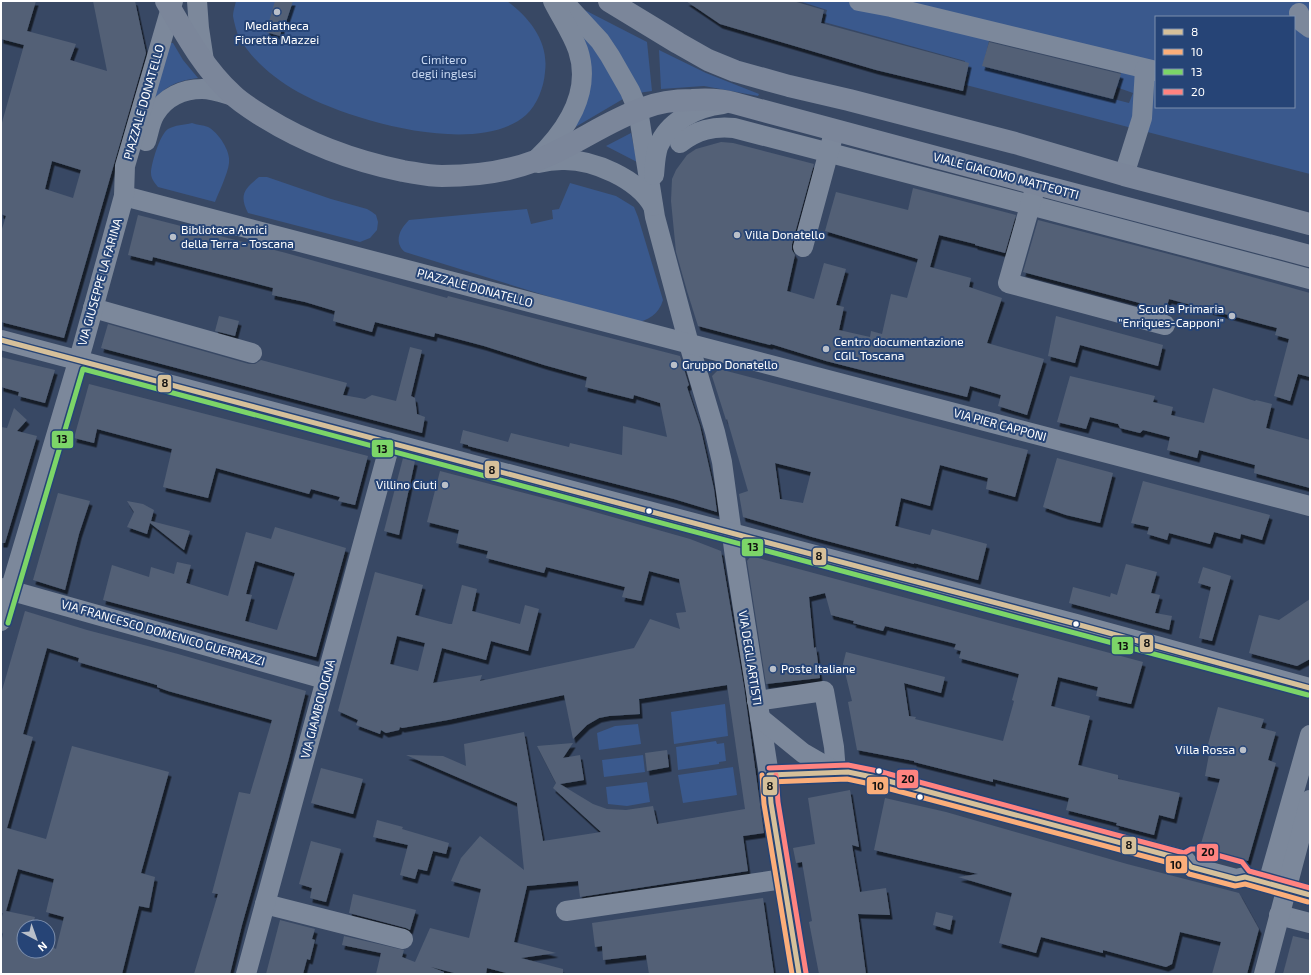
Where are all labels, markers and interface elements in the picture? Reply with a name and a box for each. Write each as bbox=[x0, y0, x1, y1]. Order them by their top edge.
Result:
marker: Mediatheca Fioretta Mazzei bbox=[272, 7, 282, 17]
legend bbox=[1155, 16, 1295, 108]
place label: Mediatheca Fioretta Mazzei bbox=[235, 18, 319, 46]
text: 8 bbox=[1191, 24, 1198, 38]
street label: PIAZZALE DONATELLO bbox=[120, 42, 166, 161]
text: 10 bbox=[1191, 44, 1203, 58]
park label: Cimitero degli inglesi bbox=[412, 52, 476, 80]
text: 13 bbox=[1191, 64, 1202, 78]
text: 20 bbox=[1191, 84, 1205, 98]
street label: VIALE GIACOMO MATTEOTTI bbox=[932, 149, 1081, 201]
street label: VIA GIUSEPPE LA FARINA bbox=[74, 216, 124, 347]
place label: Biblioteca Amici della Terra - Toscana bbox=[181, 222, 294, 250]
place label: Villa Donatello bbox=[745, 227, 825, 241]
marker: Villa Donatello bbox=[732, 230, 742, 240]
marker: Biblioteca Amici della Terra - Toscana bbox=[168, 232, 178, 242]
street label: PIAZZALE DONATELLO bbox=[416, 265, 535, 309]
place label: Scuola Primaria "Enriques-Capponi" bbox=[1118, 301, 1224, 329]
marker: Scuola Primaria "Enriques-Capponi" bbox=[1227, 311, 1237, 321]
place label: Centro documentazione CGIL Toscana bbox=[834, 334, 964, 362]
marker: Centro documentazione CGIL Toscana bbox=[821, 344, 831, 354]
place label: Gruppo Donatello bbox=[682, 357, 778, 371]
marker: Gruppo Donatello bbox=[669, 360, 679, 370]
line badge: 8 bbox=[157, 374, 172, 393]
text: 8 bbox=[162, 376, 169, 389]
street label: VIA PIER CAPPONI bbox=[952, 405, 1048, 443]
line badge: 13 bbox=[51, 430, 74, 449]
text: 13 bbox=[57, 432, 68, 445]
line badge: 13 bbox=[371, 439, 394, 458]
text: 13 bbox=[377, 442, 388, 455]
line badge: 8 bbox=[484, 460, 500, 479]
text: 8 bbox=[489, 463, 496, 476]
place label: Villino Ciuti bbox=[376, 477, 437, 491]
marker: Villino Ciuti bbox=[440, 480, 450, 490]
unlabelled marker bbox=[644, 506, 654, 516]
line badge: 13 bbox=[741, 538, 764, 557]
text: 13 bbox=[748, 540, 759, 553]
line badge: 8 bbox=[812, 547, 827, 566]
text: 8 bbox=[816, 549, 823, 562]
street label: VIA FRANCESCO DOMENICO GUERRAZZI bbox=[60, 596, 267, 668]
street label: VIA DEGLI ARTISTI bbox=[737, 609, 765, 706]
unlabelled marker bbox=[1071, 619, 1081, 629]
line badge: 8 bbox=[1139, 634, 1154, 653]
line badge: 13 bbox=[1111, 636, 1134, 655]
text: 8 bbox=[1144, 636, 1151, 649]
text: 13 bbox=[1118, 639, 1129, 652]
street label: VIA GIAMBOLOGNA bbox=[297, 657, 337, 760]
place label: Poste Italiane bbox=[781, 661, 855, 675]
marker: Poste Italiane bbox=[768, 664, 778, 674]
place label: Villa Rossa bbox=[1175, 742, 1235, 756]
marker: Villa Rossa bbox=[1238, 745, 1248, 755]
unlabelled marker bbox=[874, 766, 884, 776]
line badge: 20 bbox=[896, 769, 919, 789]
text: 20 bbox=[901, 772, 915, 785]
line badge: 8 bbox=[762, 776, 778, 796]
line badge: 10 bbox=[866, 776, 889, 795]
text: 8 bbox=[767, 779, 774, 792]
text: 10 bbox=[872, 779, 884, 792]
unlabelled marker bbox=[915, 792, 925, 802]
line badge: 8 bbox=[1121, 836, 1137, 855]
text: 8 bbox=[1126, 838, 1133, 851]
line badge: 20 bbox=[1196, 843, 1219, 862]
text: 20 bbox=[1201, 845, 1215, 858]
line badge: 10 bbox=[1165, 855, 1188, 874]
text: 10 bbox=[1170, 858, 1182, 871]
north arrow bbox=[16, 919, 56, 959]
text: N bbox=[36, 939, 50, 954]

